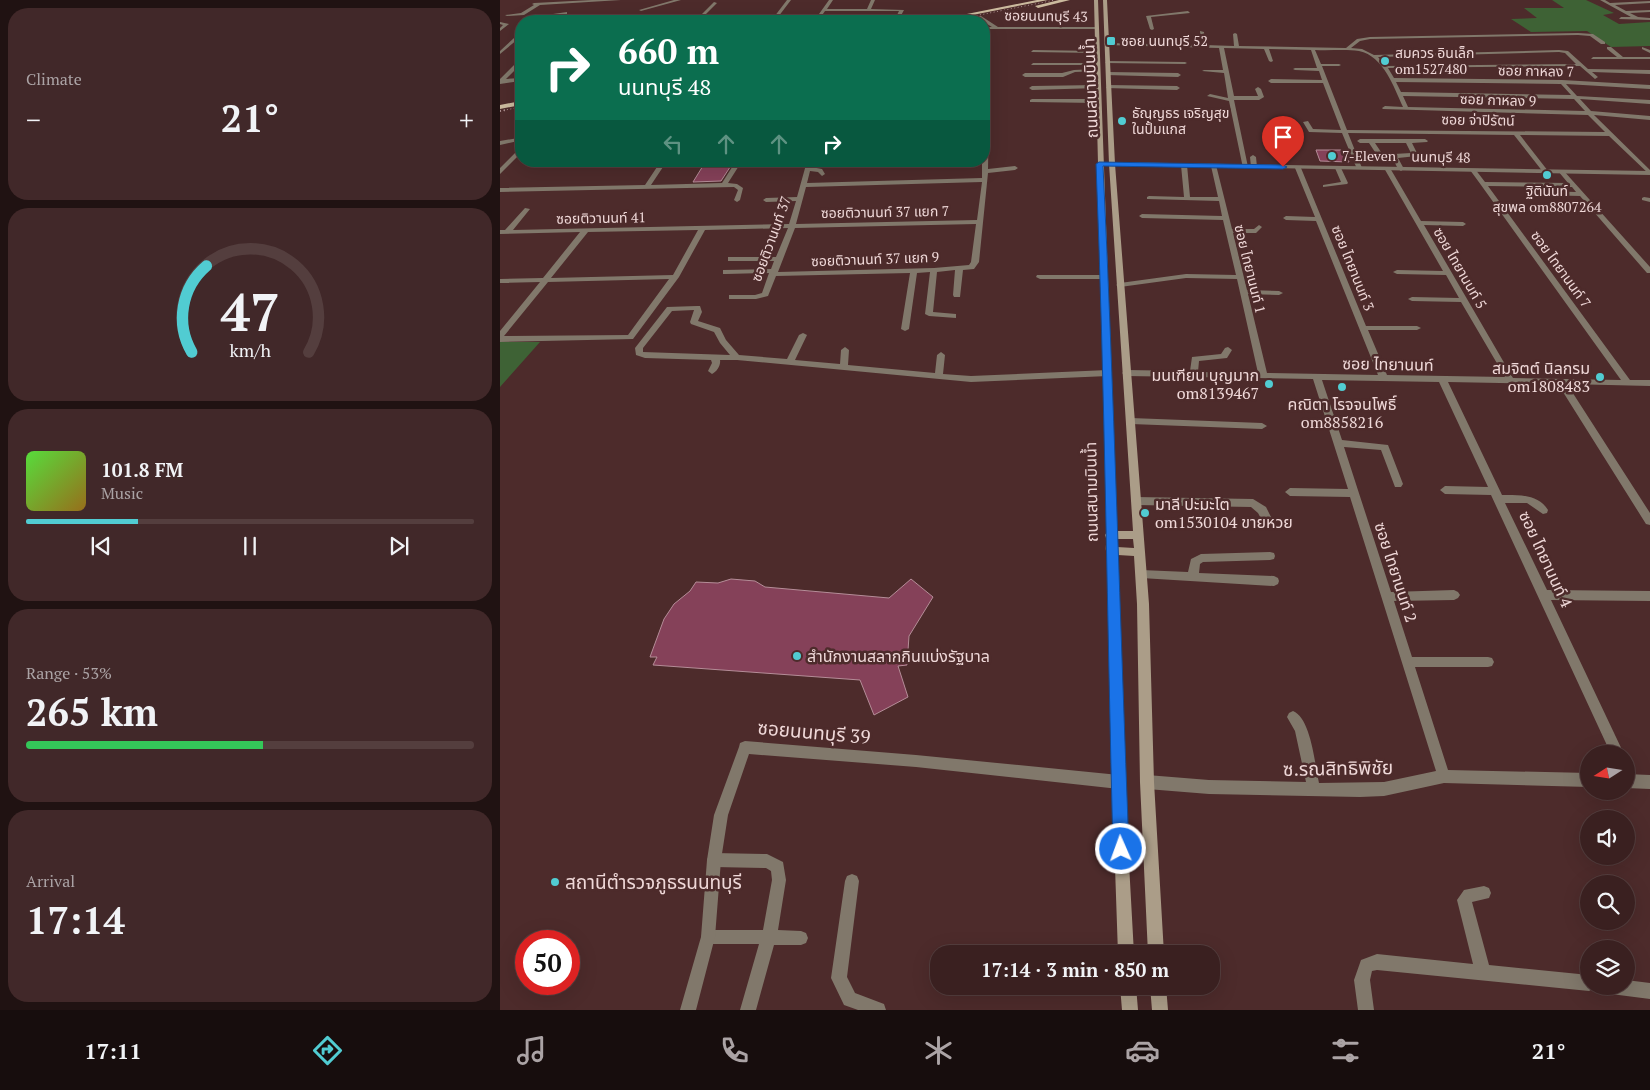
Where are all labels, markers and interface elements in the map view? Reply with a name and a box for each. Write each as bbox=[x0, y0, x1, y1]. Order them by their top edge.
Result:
street label: ซอยนนทบุรี 43 bbox=[1004, 5, 1088, 26]
text: 660 m bbox=[618, 28, 719, 74]
place label: ซอย นนทบุรี 52 bbox=[1121, 31, 1208, 50]
icon: right bbox=[535, 35, 600, 100]
marker: ซอย นนทบุรี 52 bbox=[1105, 35, 1117, 47]
street label: ถนนสนามบินน้ำ bbox=[1077, 37, 1103, 139]
place label: สมควร อินเล็ก om1527480 bbox=[1395, 43, 1474, 78]
marker: สมควร อินเล็ก om1527480 bbox=[1379, 55, 1391, 67]
street label: ซอย กาหลง 7 bbox=[1498, 60, 1574, 81]
text: Climate bbox=[26, 68, 82, 90]
text: นนทบุรี 48 bbox=[618, 72, 711, 101]
street label: ซอย กาหลง 9 bbox=[1460, 89, 1536, 110]
text: 21° bbox=[221, 93, 279, 143]
text: − bbox=[26, 101, 41, 138]
text: + bbox=[459, 101, 474, 138]
place label: ธัญญธร เจริญสุข ในปั้มแกส bbox=[1132, 103, 1229, 138]
street label: ซอย จ่าปิรัตน์ bbox=[1441, 109, 1515, 130]
marker: ธัญญธร เจริญสุข ในปั้มแกส bbox=[1116, 115, 1128, 127]
pin bbox=[1262, 116, 1304, 167]
icon: arrive bbox=[1269, 123, 1297, 151]
icon: left bbox=[659, 130, 687, 158]
icon: ahead bbox=[712, 130, 740, 158]
icon: ahead bbox=[765, 130, 793, 158]
icon: right bbox=[818, 130, 846, 158]
place label: 7-Eleven bbox=[1342, 146, 1397, 165]
street label: นนทบุรี 48 bbox=[1411, 146, 1471, 167]
marker: 7-Eleven bbox=[1326, 150, 1338, 162]
marker: ฐิตินันท์ สุขพล om8807264 bbox=[1541, 169, 1553, 181]
place label: ฐิตินันท์ สุขพล om8807264 bbox=[1493, 181, 1602, 216]
street label: ซอยติวานนท์ 37 bbox=[746, 193, 795, 284]
street label: ซอยติวานนท์ 37 แยก 7 bbox=[821, 201, 949, 222]
street label: ซอยติวานนท์ 41 bbox=[556, 207, 646, 228]
street label: ซอย ไทยานนท์ 1 bbox=[1230, 222, 1271, 315]
street label: ซอย ไทยานนท์ 3 bbox=[1328, 222, 1379, 314]
street label: ซอย ไทยานนท์ 5 bbox=[1429, 224, 1491, 312]
street label: ซอย ไทยานนท์ 7 bbox=[1527, 226, 1596, 311]
street label: ซอยติวานนท์ 37 แยก 9 bbox=[811, 247, 939, 270]
text: 47 bbox=[221, 277, 279, 346]
text: km/h bbox=[229, 338, 271, 362]
street label: ซอย ไทยานนท์ bbox=[1342, 352, 1434, 376]
place label: สมจิตต์ นิลกรม om1808483 bbox=[1492, 357, 1590, 397]
place label: มนเฑียน บุญมาก om8139467 bbox=[1151, 364, 1259, 404]
marker: สมจิตต์ นิลกรม om1808483 bbox=[1594, 371, 1606, 383]
marker: มนเฑียน บุญมาก om8139467 bbox=[1263, 378, 1275, 390]
marker: คณิตา โรจจนโพธิ์ om8858216 bbox=[1336, 381, 1348, 393]
place label: คณิตา โรจจนโพธิ์ om8858216 bbox=[1288, 393, 1397, 433]
street label: ถนนสนามบินน้ำ bbox=[1079, 442, 1103, 542]
text: 101.8 FM bbox=[101, 457, 183, 482]
text: Music bbox=[101, 482, 143, 504]
place label: มาลี ปะมะโต om1530104 ขายหวย bbox=[1155, 493, 1293, 533]
marker: มาลี ปะมะโต om1530104 ขายหวย bbox=[1139, 507, 1151, 519]
street label: ซอย ไทยานนท์ 4 bbox=[1514, 507, 1578, 611]
street label: ซอย ไทยานนท์ 2 bbox=[1369, 519, 1423, 625]
icon: previous bbox=[87, 532, 115, 560]
icon: pause bbox=[236, 532, 264, 560]
icon: next bbox=[385, 532, 413, 560]
place label: สำนักงานสลากกินแบ่งรัฐบาล bbox=[807, 645, 990, 667]
marker: สำนักงานสลากกินแบ่งรัฐบาล bbox=[791, 650, 803, 662]
text: Range · 53% bbox=[26, 662, 112, 684]
text: 265 km bbox=[26, 687, 158, 737]
street label: ซอยนนทบุรี 39 bbox=[757, 714, 872, 749]
north arrow bbox=[1580, 745, 1635, 800]
map controls bbox=[1580, 745, 1635, 995]
street label: ซ.รณสิทธิพิชัย bbox=[1283, 754, 1393, 781]
button: sound bbox=[1580, 810, 1635, 865]
position arrow bbox=[1094, 822, 1146, 874]
place label: สถานีตำรวจภูธรนนทบุรี bbox=[565, 869, 742, 895]
text: Arrival bbox=[26, 870, 75, 892]
button: search bbox=[1580, 875, 1635, 930]
marker: สถานีตำรวจภูธรนนทบุรี bbox=[549, 876, 561, 888]
text: 17:14 bbox=[26, 895, 125, 945]
speed limit sign: 50 bbox=[515, 930, 580, 995]
button: layers bbox=[1580, 940, 1635, 995]
text: 17:14 · 3 min · 850 m bbox=[981, 957, 1169, 982]
icon: directions bbox=[310, 1033, 345, 1068]
icon: music bbox=[514, 1033, 549, 1068]
icon: phone bbox=[717, 1033, 752, 1068]
icon: climate bbox=[921, 1033, 956, 1068]
icon: car bbox=[1125, 1033, 1160, 1068]
icon: filters bbox=[1328, 1033, 1363, 1068]
text: 17:11 bbox=[84, 1036, 142, 1065]
text: 21° bbox=[1532, 1036, 1566, 1065]

